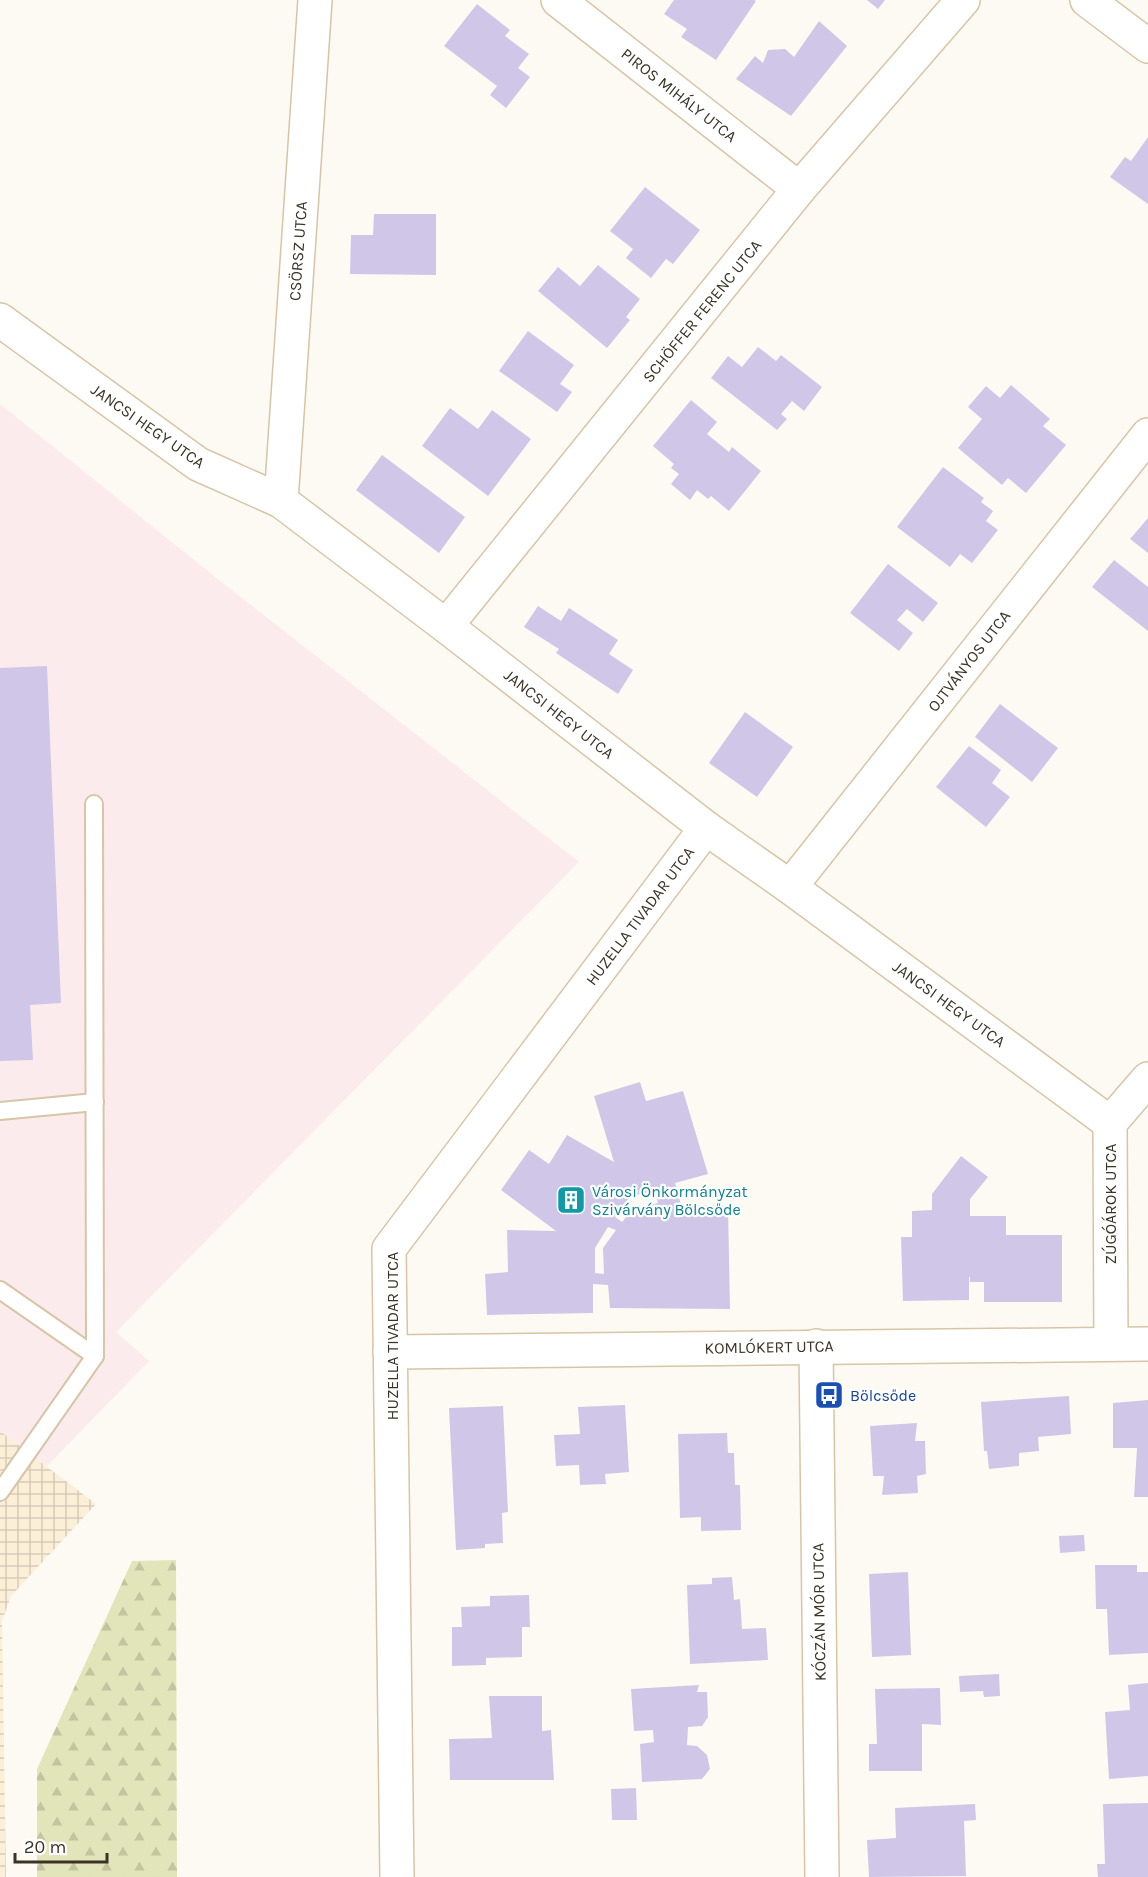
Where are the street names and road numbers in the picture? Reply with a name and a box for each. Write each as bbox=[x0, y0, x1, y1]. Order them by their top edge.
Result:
street label: PIROS MIHÁLY UTCA bbox=[617, 44, 741, 146]
street label: CSÖRSZ UTCA bbox=[285, 200, 311, 302]
street label: SCHÖFFER FERENC UTCA bbox=[639, 236, 765, 386]
street label: JANCSI HEGY UTCA bbox=[88, 380, 208, 472]
street label: OJTVÁNYOS UTCA bbox=[924, 607, 1014, 715]
street label: JANCSI HEGY UTCA bbox=[500, 665, 618, 763]
street label: HUZELLA TIVADAR UTCA bbox=[582, 843, 698, 989]
street label: JANCSI HEGY UTCA bbox=[889, 957, 1009, 1051]
street label: ZÚGÓÁROK UTCA bbox=[1101, 1144, 1120, 1264]
street label: HUZELLA TIVADAR UTCA bbox=[383, 1252, 402, 1420]
street label: KOMLÓKERT UTCA bbox=[704, 1336, 834, 1358]
street label: KÓCZÁN MÓR UTCA bbox=[808, 1543, 830, 1681]

